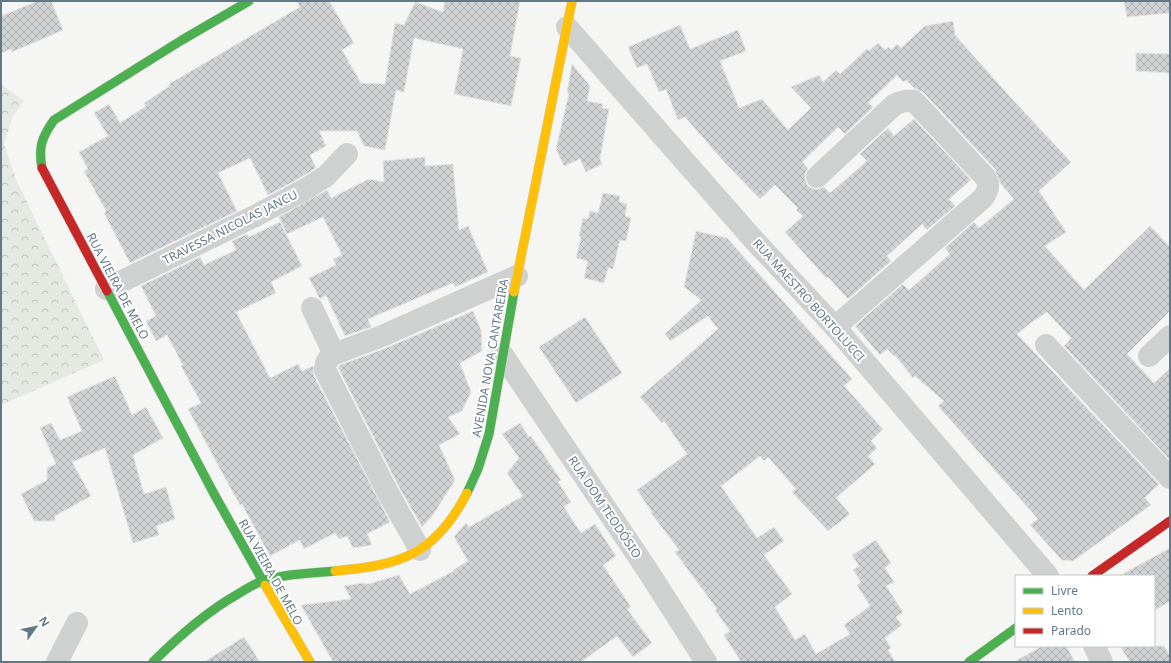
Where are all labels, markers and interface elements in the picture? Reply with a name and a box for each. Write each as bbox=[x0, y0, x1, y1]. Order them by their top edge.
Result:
street label: TRAVESSA NICOLAS JANCU bbox=[160, 186, 300, 268]
street label: RUA VIEIRA DE MELO bbox=[83, 230, 153, 342]
street label: RUA MAESTRO BORTOLUCCI bbox=[749, 235, 869, 365]
street label: AVENIDA NOVA CANTAREIRA bbox=[468, 277, 512, 439]
street label: RUA DOM TEODÓSIO bbox=[564, 453, 646, 561]
street label: RUA VIEIRA DE MELO bbox=[235, 516, 307, 628]
legend bbox=[1015, 575, 1155, 647]
text: Livre bbox=[1051, 582, 1078, 599]
text: Lento bbox=[1051, 602, 1083, 619]
north arrow bbox=[16, 607, 56, 647]
text: N bbox=[36, 613, 54, 629]
text: Parado bbox=[1051, 622, 1091, 639]

